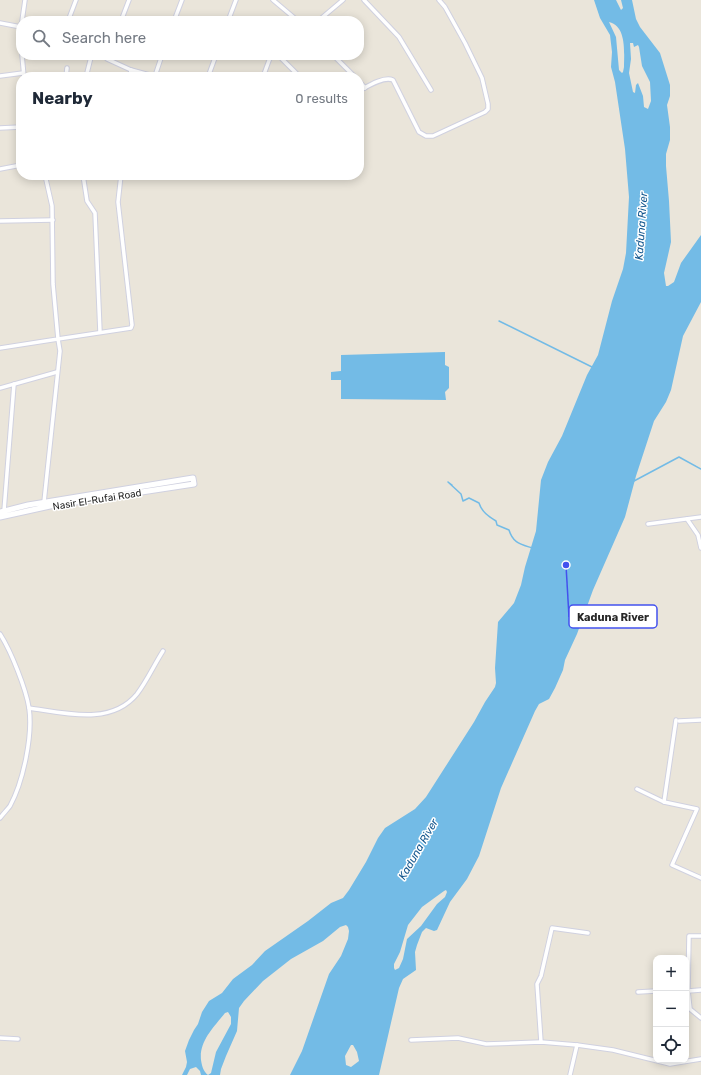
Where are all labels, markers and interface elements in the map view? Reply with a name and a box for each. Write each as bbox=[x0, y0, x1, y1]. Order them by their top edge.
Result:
search box bbox=[16, 16, 364, 60]
icon: search bbox=[30, 27, 52, 49]
text: Search here bbox=[62, 29, 146, 47]
text: Nearby bbox=[32, 88, 93, 108]
text: 0 results bbox=[295, 91, 348, 106]
water label: Kaduna River bbox=[633, 191, 650, 260]
street label: Nasir El-Rufai Road bbox=[52, 487, 142, 513]
callout: Kaduna River bbox=[569, 605, 657, 628]
text: Kaduna River bbox=[577, 611, 649, 624]
water label: Kaduna River bbox=[396, 816, 441, 882]
map controls bbox=[653, 955, 689, 1063]
button: + bbox=[653, 955, 689, 991]
button: − bbox=[653, 991, 689, 1027]
button: locate bbox=[653, 1027, 689, 1063]

